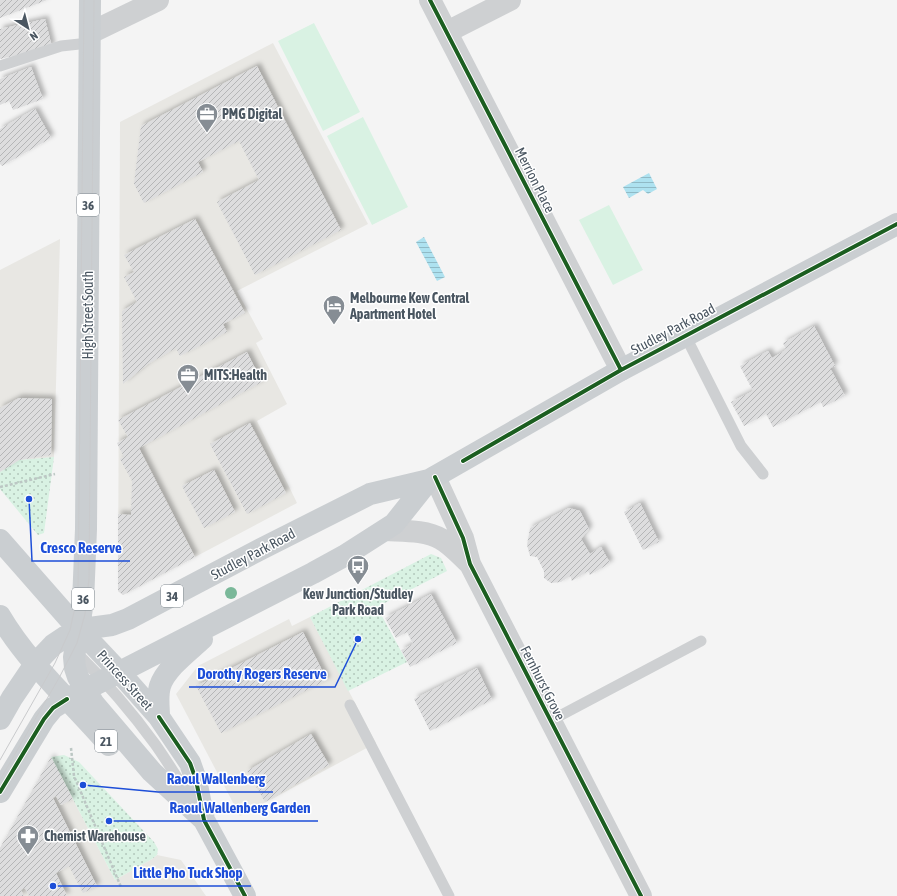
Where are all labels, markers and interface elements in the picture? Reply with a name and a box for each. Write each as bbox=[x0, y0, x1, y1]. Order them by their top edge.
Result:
north arrow bbox=[8, 8, 48, 48]
text: N bbox=[28, 29, 40, 43]
office icon: PMG Digital bbox=[194, 101, 220, 134]
place label: PMG Digital bbox=[222, 106, 282, 122]
street label: Merrion Place bbox=[512, 145, 558, 215]
road number: 36 bbox=[77, 194, 99, 216]
street label: High Street South bbox=[80, 271, 96, 359]
place label: Melbourne Kew Central Apartment Hotel bbox=[349, 290, 470, 322]
hotel icon: Melbourne Kew Central Apartment Hotel bbox=[321, 293, 347, 326]
street label: Studley Park Road bbox=[628, 300, 718, 358]
office icon: MITS:Health bbox=[175, 362, 201, 395]
place label: MITS:Health bbox=[204, 367, 267, 383]
street label: Studley Park Road bbox=[208, 525, 298, 583]
callout: Cresco Reserve bbox=[32, 534, 130, 561]
text: Cresco Reserve bbox=[40, 539, 122, 556]
bus stop icon: Kew Junction/Studley Park Road bbox=[345, 553, 371, 586]
road number: 34 bbox=[161, 585, 183, 607]
place label: Kew Junction/Studley Park Road bbox=[303, 586, 413, 618]
road number: 36 bbox=[72, 588, 94, 610]
street label: Fernhurst Grove bbox=[517, 643, 569, 723]
street label: Princess Street bbox=[94, 647, 156, 713]
callout: Dorothy Rogers Reserve bbox=[189, 660, 335, 687]
text: Dorothy Rogers Reserve bbox=[197, 665, 327, 682]
road number: 21 bbox=[95, 730, 117, 752]
callout: Raoul Wallenberg bbox=[158, 765, 273, 792]
text: Raoul Wallenberg bbox=[167, 770, 266, 787]
callout: Raoul Wallenberg Garden bbox=[161, 794, 318, 821]
text: Raoul Wallenberg Garden bbox=[169, 799, 311, 816]
pharmacy icon: Chemist Warehouse bbox=[15, 823, 41, 856]
place label: Chemist Warehouse bbox=[44, 828, 146, 844]
callout: Little Pho Tuck Shop bbox=[125, 859, 251, 886]
text: Little Pho Tuck Shop bbox=[133, 864, 243, 881]

